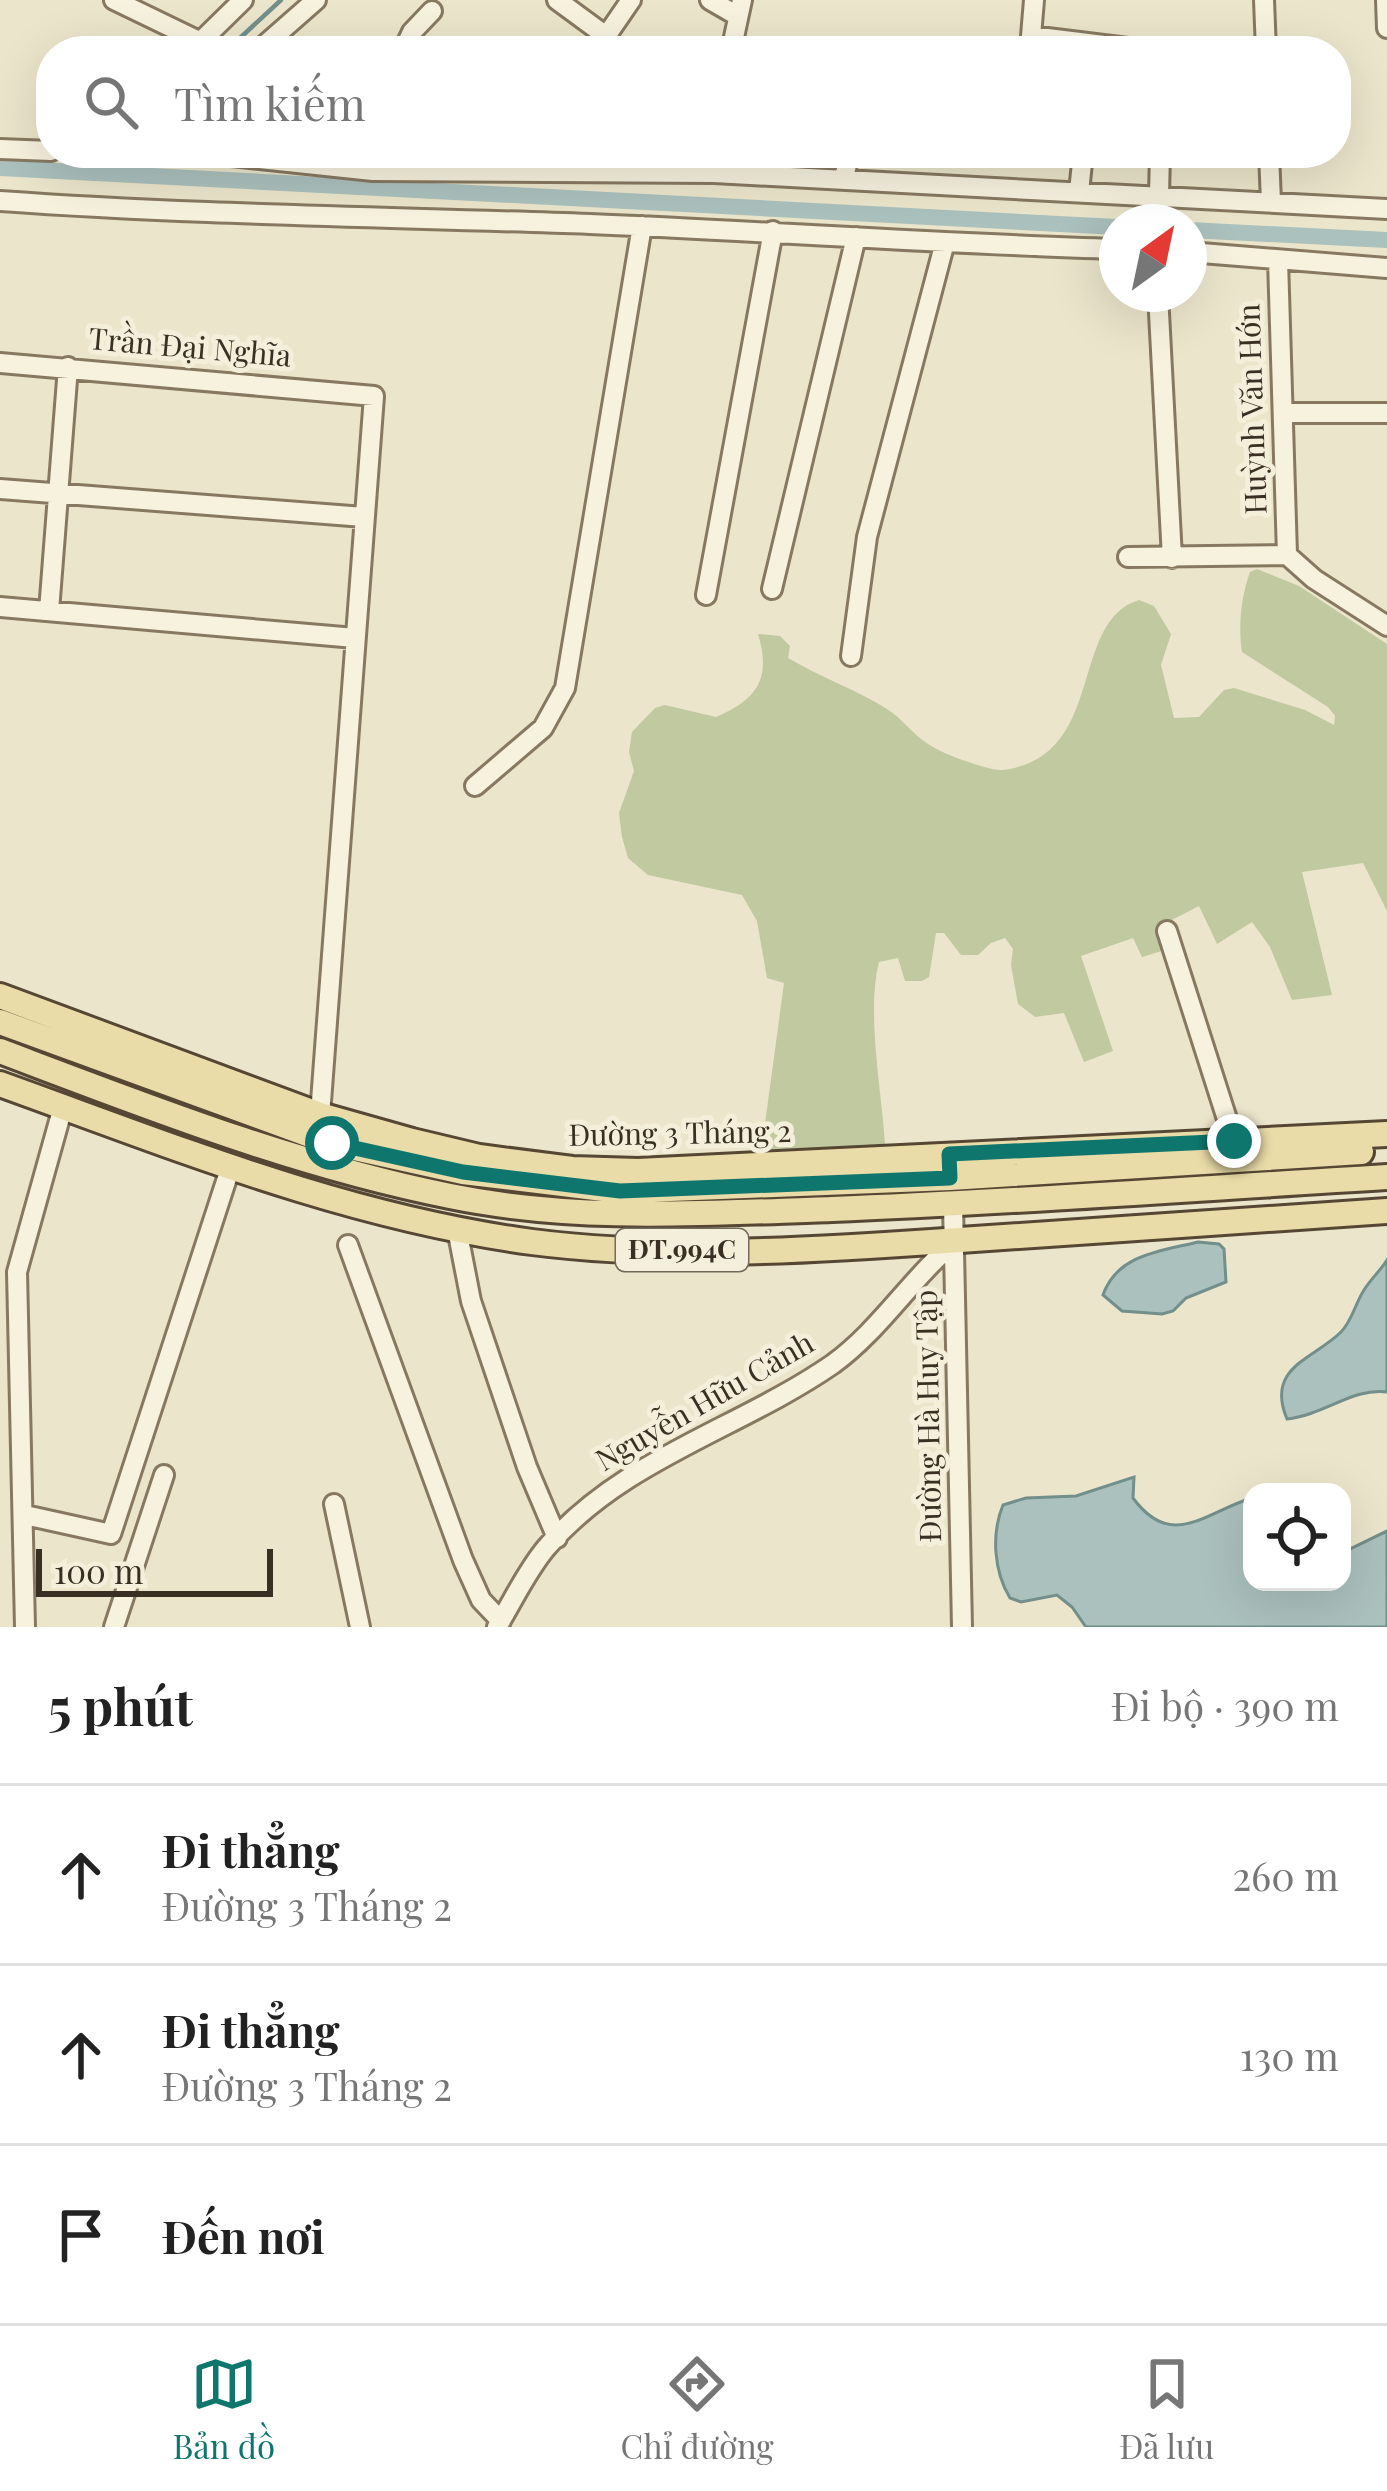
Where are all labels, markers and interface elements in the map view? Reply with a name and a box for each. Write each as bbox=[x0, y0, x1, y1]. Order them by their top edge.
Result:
search box bbox=[36, 36, 1351, 168]
icon: search bbox=[78, 69, 144, 135]
text: Tìm kiếm bbox=[174, 72, 366, 132]
north arrow bbox=[1099, 204, 1207, 312]
street label: Huỳnh Văn Hớn bbox=[1227, 303, 1275, 515]
street label: Trần Đại Nghĩa bbox=[87, 316, 293, 375]
street label: Đường 3 Tháng 2 bbox=[568, 1110, 792, 1154]
route end bbox=[1207, 1114, 1261, 1168]
route start bbox=[305, 1116, 359, 1170]
road number: ĐT.994C bbox=[616, 1229, 748, 1271]
street label: Đường Hà Huy Tập bbox=[905, 1289, 949, 1543]
street label: Nguyễn Hữu Cảnh bbox=[588, 1321, 821, 1479]
map controls bbox=[1243, 1483, 1351, 1591]
button: locate bbox=[1243, 1483, 1351, 1591]
scale bar bbox=[36, 1543, 273, 1596]
text: 100 m bbox=[54, 1548, 143, 1592]
text: 5 phút bbox=[48, 1671, 193, 1739]
text: Đi bộ · 390 m bbox=[1111, 1679, 1339, 1731]
text: Đi thẳng bbox=[162, 1819, 340, 1879]
icon: ahead bbox=[48, 1842, 114, 1908]
text: 260 m bbox=[1232, 1849, 1339, 1901]
text: Đường 3 Tháng 2 bbox=[162, 1879, 452, 1931]
text: Đi thẳng bbox=[162, 1999, 340, 2059]
icon: ahead bbox=[48, 2022, 114, 2088]
text: 130 m bbox=[1240, 2029, 1339, 2081]
text: Đường 3 Tháng 2 bbox=[162, 2059, 452, 2111]
icon: arrive bbox=[48, 2202, 114, 2268]
text: Đến nơi bbox=[162, 2205, 325, 2265]
tab: Bản đồ bbox=[173, 2351, 275, 2467]
tab: Chỉ đường bbox=[621, 2351, 774, 2467]
tab: Đã lưu bbox=[1119, 2351, 1214, 2467]

